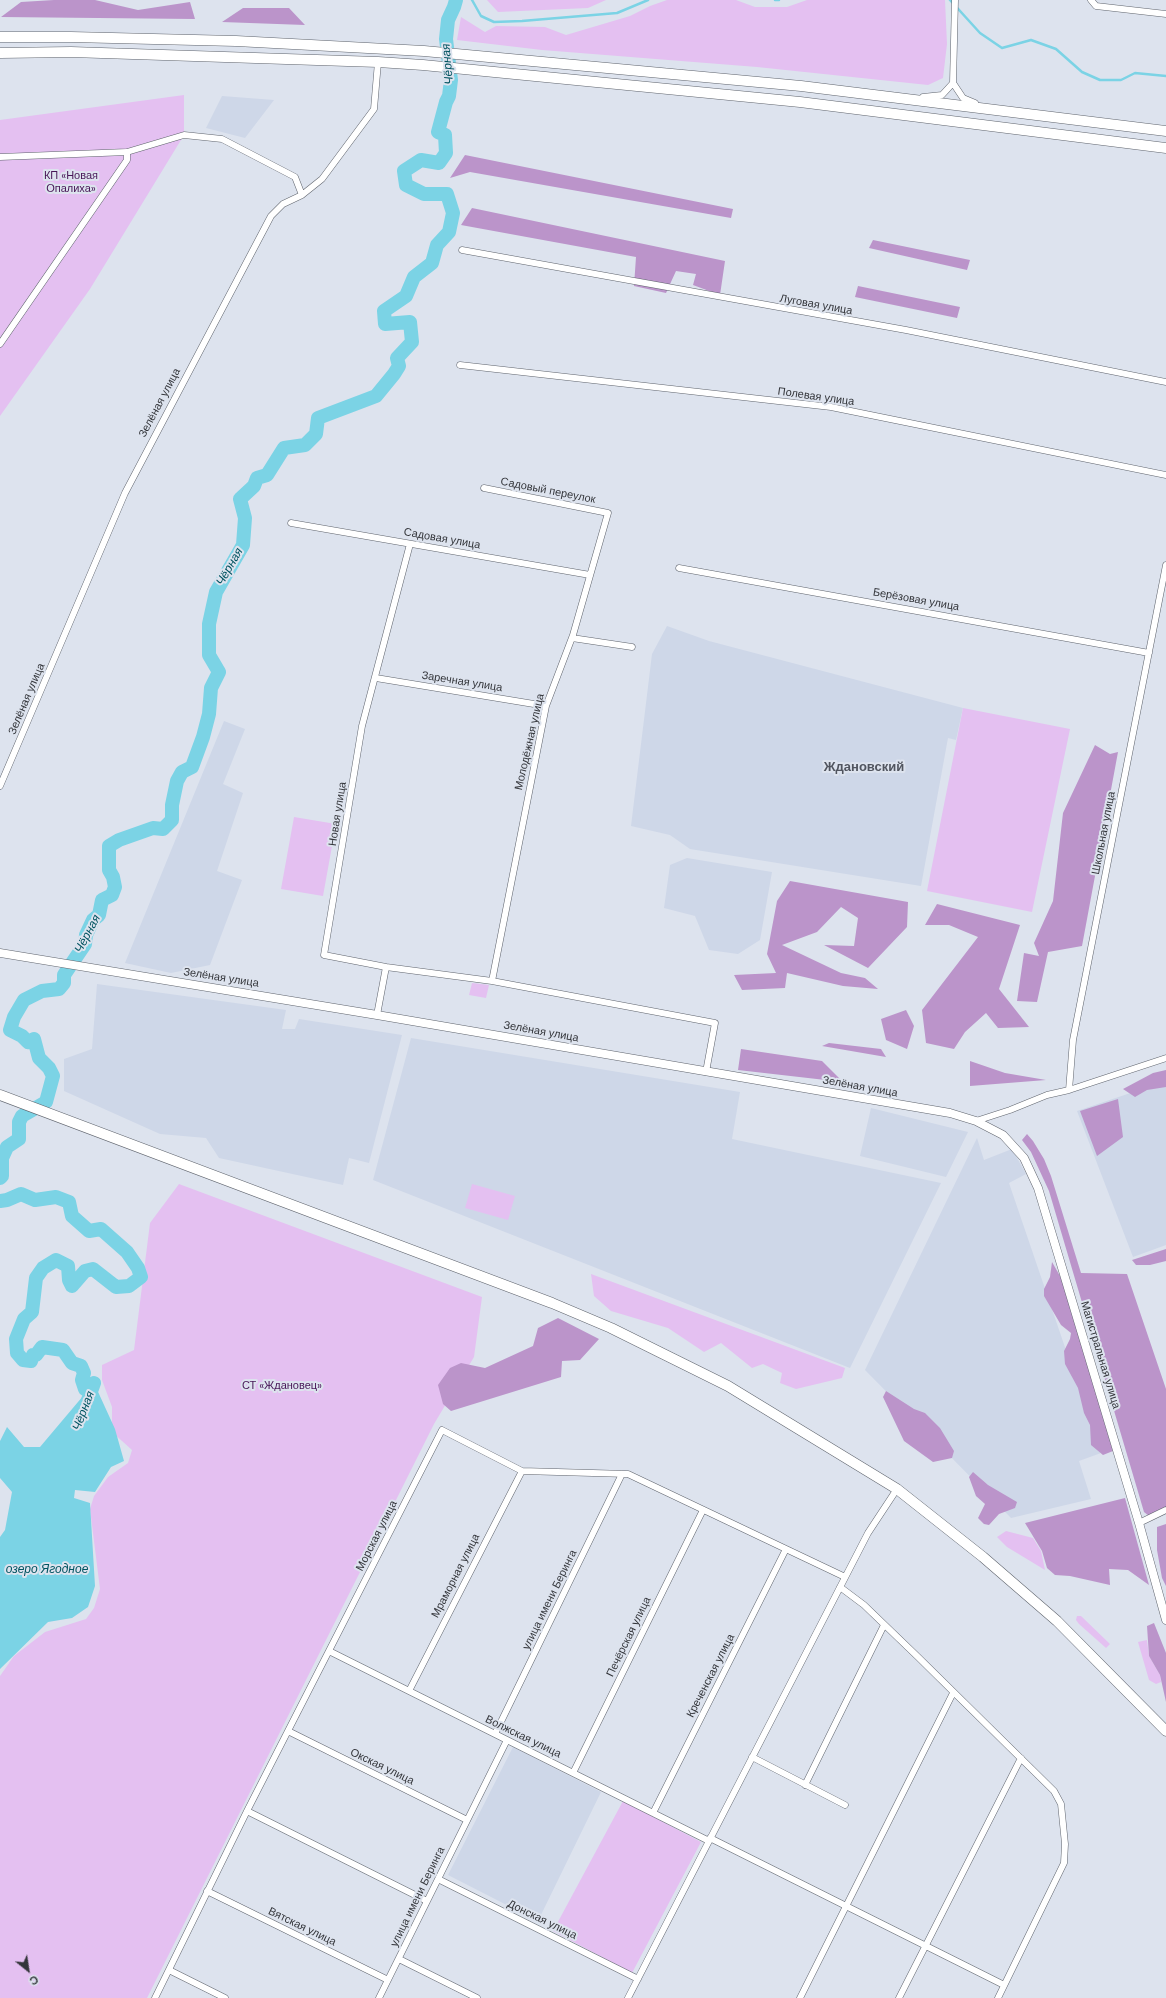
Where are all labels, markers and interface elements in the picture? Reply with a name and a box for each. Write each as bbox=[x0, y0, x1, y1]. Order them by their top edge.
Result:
water label: Чёрная bbox=[439, 43, 457, 85]
park label: КП «Новая Опалиха» bbox=[44, 169, 98, 195]
street label: Луговая улица bbox=[779, 292, 853, 318]
street label: Зелёная улица bbox=[136, 366, 184, 440]
street label: Полевая улица bbox=[777, 385, 855, 409]
street label: Садовый переулок bbox=[499, 475, 597, 507]
street label: Садовая улица bbox=[403, 526, 481, 552]
water label: Чёрная bbox=[213, 546, 247, 588]
street label: Берёзовая улица bbox=[872, 586, 960, 614]
street label: Зелёная улица bbox=[6, 661, 48, 737]
street label: Заречная улица bbox=[421, 669, 503, 695]
street label: Молодёжная улица bbox=[512, 692, 548, 792]
district label: Ждановский bbox=[824, 760, 904, 776]
street label: Новая улица bbox=[326, 781, 350, 847]
street label: Школьная улица bbox=[1089, 790, 1119, 876]
water label: Чёрная bbox=[72, 912, 104, 956]
street label: Зелёная улица bbox=[182, 966, 260, 990]
street label: Зелёная улица bbox=[502, 1019, 580, 1045]
street label: Зелёная улица bbox=[821, 1074, 899, 1100]
street label: Магистральная улица bbox=[1077, 1300, 1123, 1410]
park label: СТ «Ждановец» bbox=[242, 1379, 322, 1393]
water label: Чёрная bbox=[70, 1389, 98, 1433]
street label: Морская улица bbox=[354, 1499, 400, 1573]
street label: Мраморная улица bbox=[429, 1532, 483, 1620]
street label: улица имени Беринга bbox=[520, 1548, 580, 1652]
water label: озеро Ягодное bbox=[6, 1563, 88, 1577]
street label: Печёрская улица bbox=[604, 1595, 654, 1679]
street label: Креченская улица bbox=[684, 1632, 738, 1720]
street label: Волжская улица bbox=[483, 1713, 563, 1761]
street label: Окская улица bbox=[348, 1746, 416, 1788]
street label: улица имени Беринга bbox=[388, 1845, 448, 1949]
street label: Донская улица bbox=[505, 1898, 579, 1942]
street label: Вятская улица bbox=[266, 1905, 338, 1949]
north arrow bbox=[8, 1950, 48, 1990]
text: С bbox=[27, 1972, 41, 1988]

